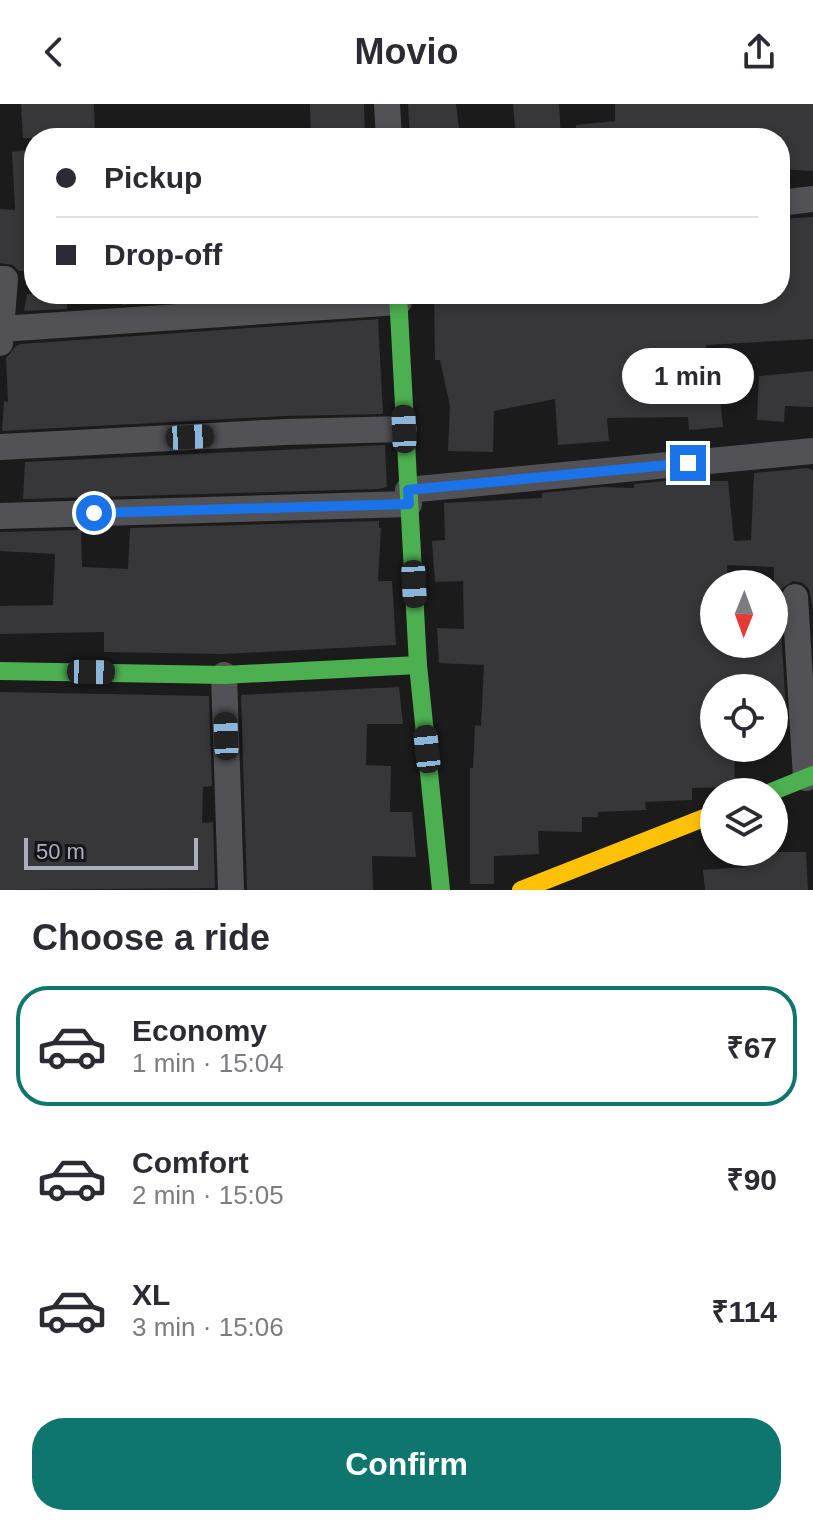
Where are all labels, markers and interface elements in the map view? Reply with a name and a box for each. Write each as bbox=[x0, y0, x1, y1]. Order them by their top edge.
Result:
icon: back bbox=[32, 30, 76, 74]
icon: share bbox=[737, 30, 781, 74]
text: Movio bbox=[355, 31, 459, 72]
text: Pickup bbox=[104, 161, 202, 194]
text: Drop-off bbox=[104, 238, 222, 271]
callout: 1 min bbox=[622, 347, 754, 403]
text: 1 min bbox=[654, 361, 722, 391]
car bbox=[391, 405, 417, 453]
car bbox=[165, 424, 215, 450]
route end bbox=[670, 445, 706, 481]
route start bbox=[76, 495, 112, 531]
car bbox=[401, 559, 427, 609]
north arrow bbox=[700, 570, 788, 658]
map controls bbox=[700, 570, 788, 866]
car bbox=[67, 660, 115, 684]
button: locate bbox=[700, 674, 788, 762]
car bbox=[213, 712, 239, 760]
car bbox=[413, 724, 441, 774]
button: layers bbox=[700, 778, 788, 866]
scale bar bbox=[24, 834, 198, 870]
text: 50 m bbox=[36, 839, 85, 864]
text: Choose a ride bbox=[32, 917, 270, 958]
icon: car bbox=[36, 1010, 108, 1082]
text: Economy bbox=[132, 1014, 267, 1047]
text: ₹67 bbox=[726, 1031, 777, 1064]
text: 1 min · 15:04 bbox=[132, 1048, 284, 1078]
icon: car bbox=[36, 1142, 108, 1214]
text: Comfort bbox=[132, 1146, 249, 1179]
text: ₹90 bbox=[726, 1163, 777, 1196]
text: 2 min · 15:05 bbox=[132, 1180, 284, 1210]
icon: car bbox=[36, 1274, 108, 1346]
text: XL bbox=[132, 1278, 170, 1311]
text: ₹114 bbox=[711, 1295, 777, 1328]
text: 3 min · 15:06 bbox=[132, 1312, 284, 1342]
button: Confirm bbox=[32, 1418, 781, 1510]

